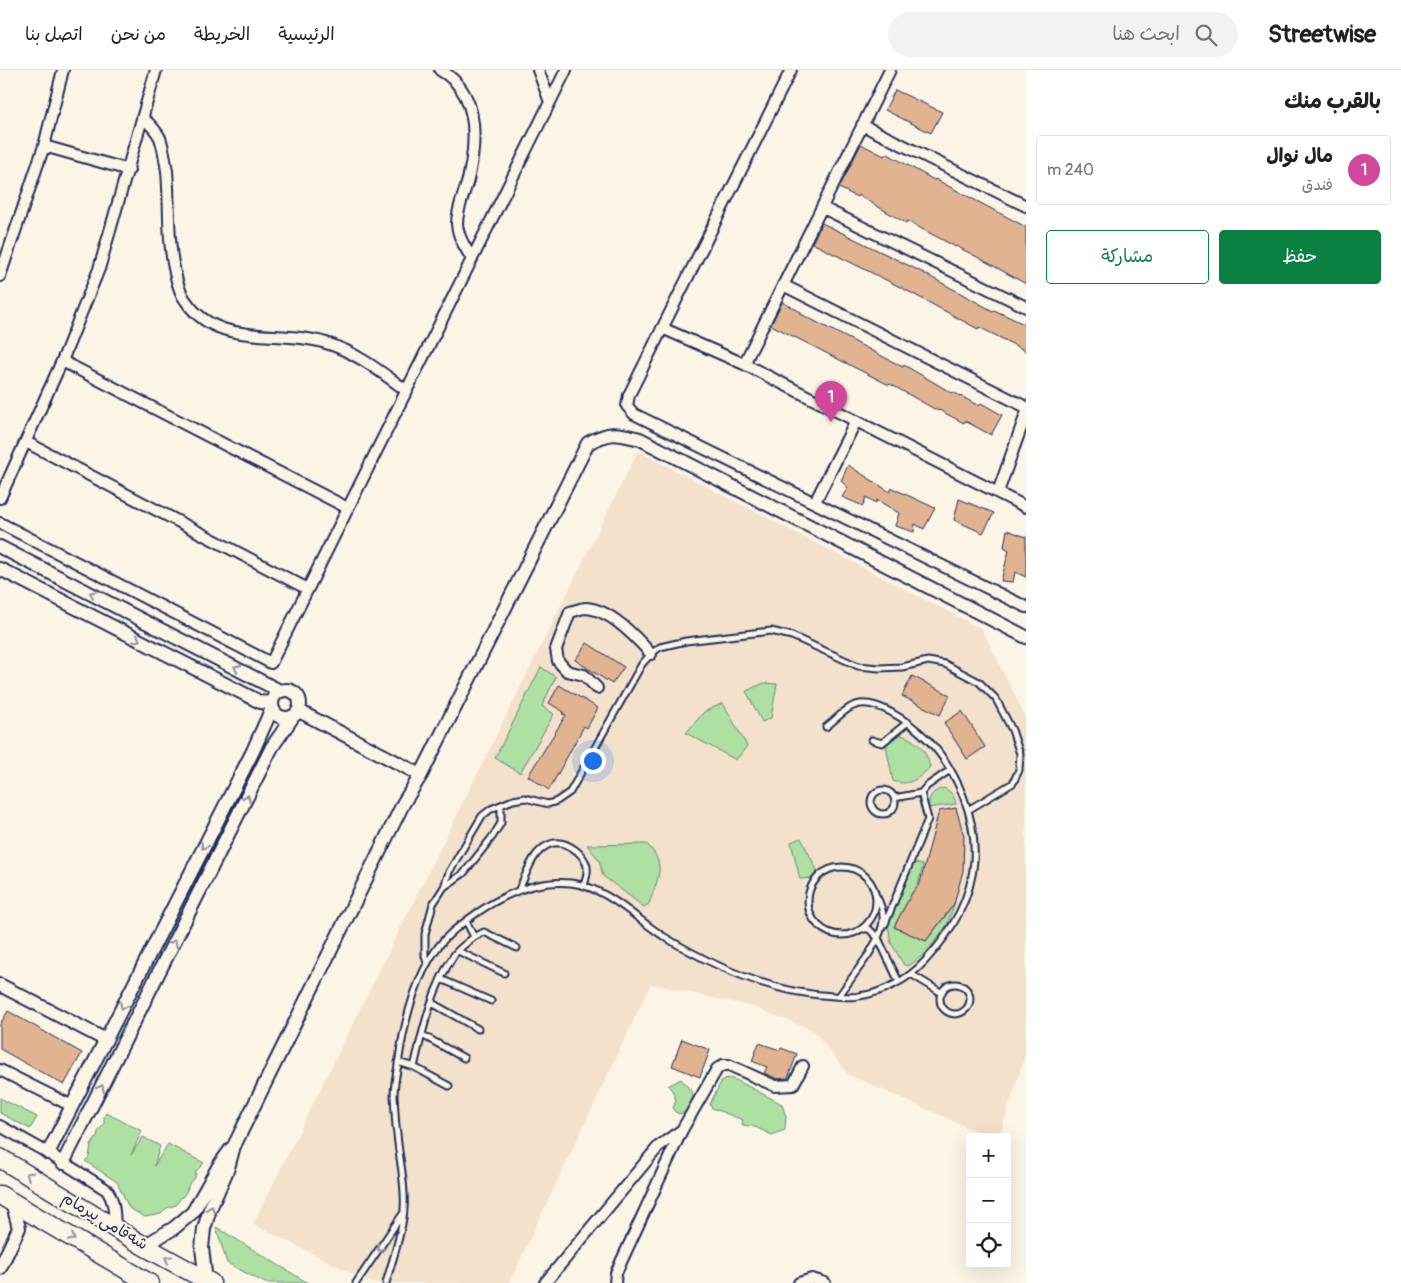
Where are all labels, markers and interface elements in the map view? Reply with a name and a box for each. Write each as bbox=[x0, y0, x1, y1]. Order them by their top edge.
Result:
search box bbox=[888, 12, 1238, 57]
text: Streetwise bbox=[1268, 20, 1376, 49]
icon: search bbox=[1192, 21, 1220, 49]
text: ابحث هنا bbox=[1112, 22, 1180, 46]
text: اتصل بنا bbox=[25, 23, 83, 46]
text: من نحن bbox=[111, 23, 166, 46]
text: الخريطة bbox=[194, 23, 250, 46]
text: الرئيسية bbox=[278, 23, 335, 46]
text: بالقرب منك bbox=[1284, 88, 1381, 115]
text: مال نوال bbox=[1266, 144, 1333, 168]
text: 240 m bbox=[1047, 160, 1094, 180]
text: 1 bbox=[1361, 160, 1367, 180]
text: فندق bbox=[1302, 175, 1333, 195]
button: مشاركة bbox=[1046, 230, 1209, 284]
button: حفظ bbox=[1219, 230, 1381, 284]
pin: 1 bbox=[815, 381, 847, 422]
one-way arrow bbox=[89, 590, 98, 600]
one-way arrow bbox=[132, 633, 141, 643]
one-way arrow bbox=[233, 664, 242, 674]
your location bbox=[580, 748, 606, 774]
one-way arrow bbox=[241, 794, 251, 803]
one-way arrow bbox=[200, 840, 210, 849]
one-way arrow bbox=[168, 939, 178, 948]
one-way arrow bbox=[119, 1001, 129, 1010]
one-way arrow bbox=[95, 1084, 105, 1093]
map controls bbox=[966, 1133, 1011, 1268]
button: + bbox=[966, 1133, 1011, 1178]
one-way arrow bbox=[25, 1172, 34, 1182]
button: − bbox=[966, 1178, 1011, 1223]
street label: شەقامی پیرمام bbox=[57, 1188, 152, 1256]
one-way arrow bbox=[205, 1205, 215, 1213]
button: locate bbox=[966, 1223, 1011, 1268]
one-way arrow bbox=[67, 1231, 76, 1241]
one-way arrow bbox=[377, 1242, 386, 1252]
one-way arrow bbox=[164, 1256, 173, 1266]

